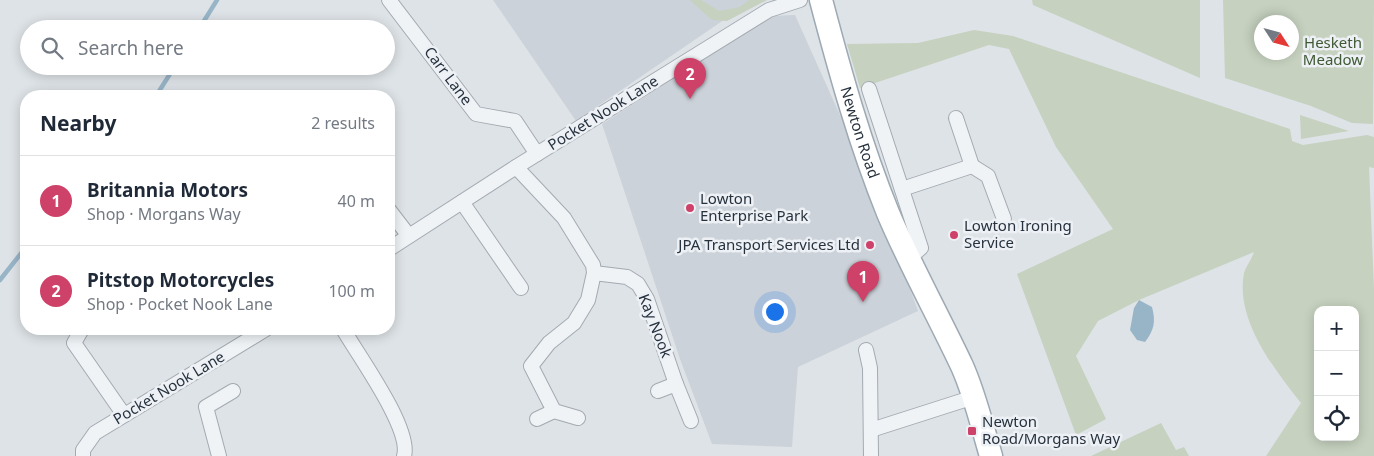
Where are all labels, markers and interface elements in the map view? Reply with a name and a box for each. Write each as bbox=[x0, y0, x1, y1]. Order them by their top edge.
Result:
north arrow bbox=[1254, 15, 1299, 60]
search box bbox=[20, 20, 395, 75]
park label: Hesketh Meadow bbox=[1303, 32, 1363, 69]
icon: search bbox=[38, 34, 66, 62]
text: Search here bbox=[78, 35, 184, 61]
street label: Carr Lane bbox=[420, 42, 477, 109]
pin: 2 bbox=[674, 58, 706, 99]
street label: Pocket Nook Lane bbox=[543, 70, 661, 154]
street label: Newton Road bbox=[836, 84, 885, 181]
text: Nearby bbox=[40, 109, 116, 137]
text: 2 results bbox=[311, 112, 375, 134]
text: Britannia Motors bbox=[87, 177, 248, 203]
place label: Lowton Enterprise Park bbox=[700, 188, 808, 225]
text: 1 bbox=[51, 190, 61, 212]
text: 40 m bbox=[338, 190, 375, 212]
marker: Lowton Enterprise Park bbox=[684, 202, 696, 214]
text: Shop · Morgans Way bbox=[87, 203, 241, 225]
place label: Lowton Ironing Service bbox=[964, 215, 1072, 252]
marker: Lowton Ironing Service bbox=[948, 229, 960, 241]
place label: JPA Transport Services Ltd bbox=[676, 234, 860, 254]
marker: JPA Transport Services Ltd bbox=[864, 239, 876, 251]
pin: 1 bbox=[847, 261, 879, 302]
text: Pitstop Motorcycles bbox=[87, 267, 274, 293]
text: 2 bbox=[51, 280, 61, 302]
text: 100 m bbox=[328, 280, 375, 302]
street label: Kay Nook bbox=[635, 291, 677, 360]
text: Shop · Pocket Nook Lane bbox=[87, 293, 273, 315]
your location bbox=[762, 299, 788, 325]
map controls bbox=[1314, 306, 1359, 441]
button: + bbox=[1314, 306, 1359, 351]
street label: Pocket Nook Lane bbox=[109, 346, 228, 428]
button: − bbox=[1314, 351, 1359, 396]
button: locate bbox=[1314, 396, 1359, 441]
place label: Newton Road/Morgans Way bbox=[982, 411, 1120, 448]
marker: Newton Road/Morgans Way bbox=[966, 425, 978, 437]

